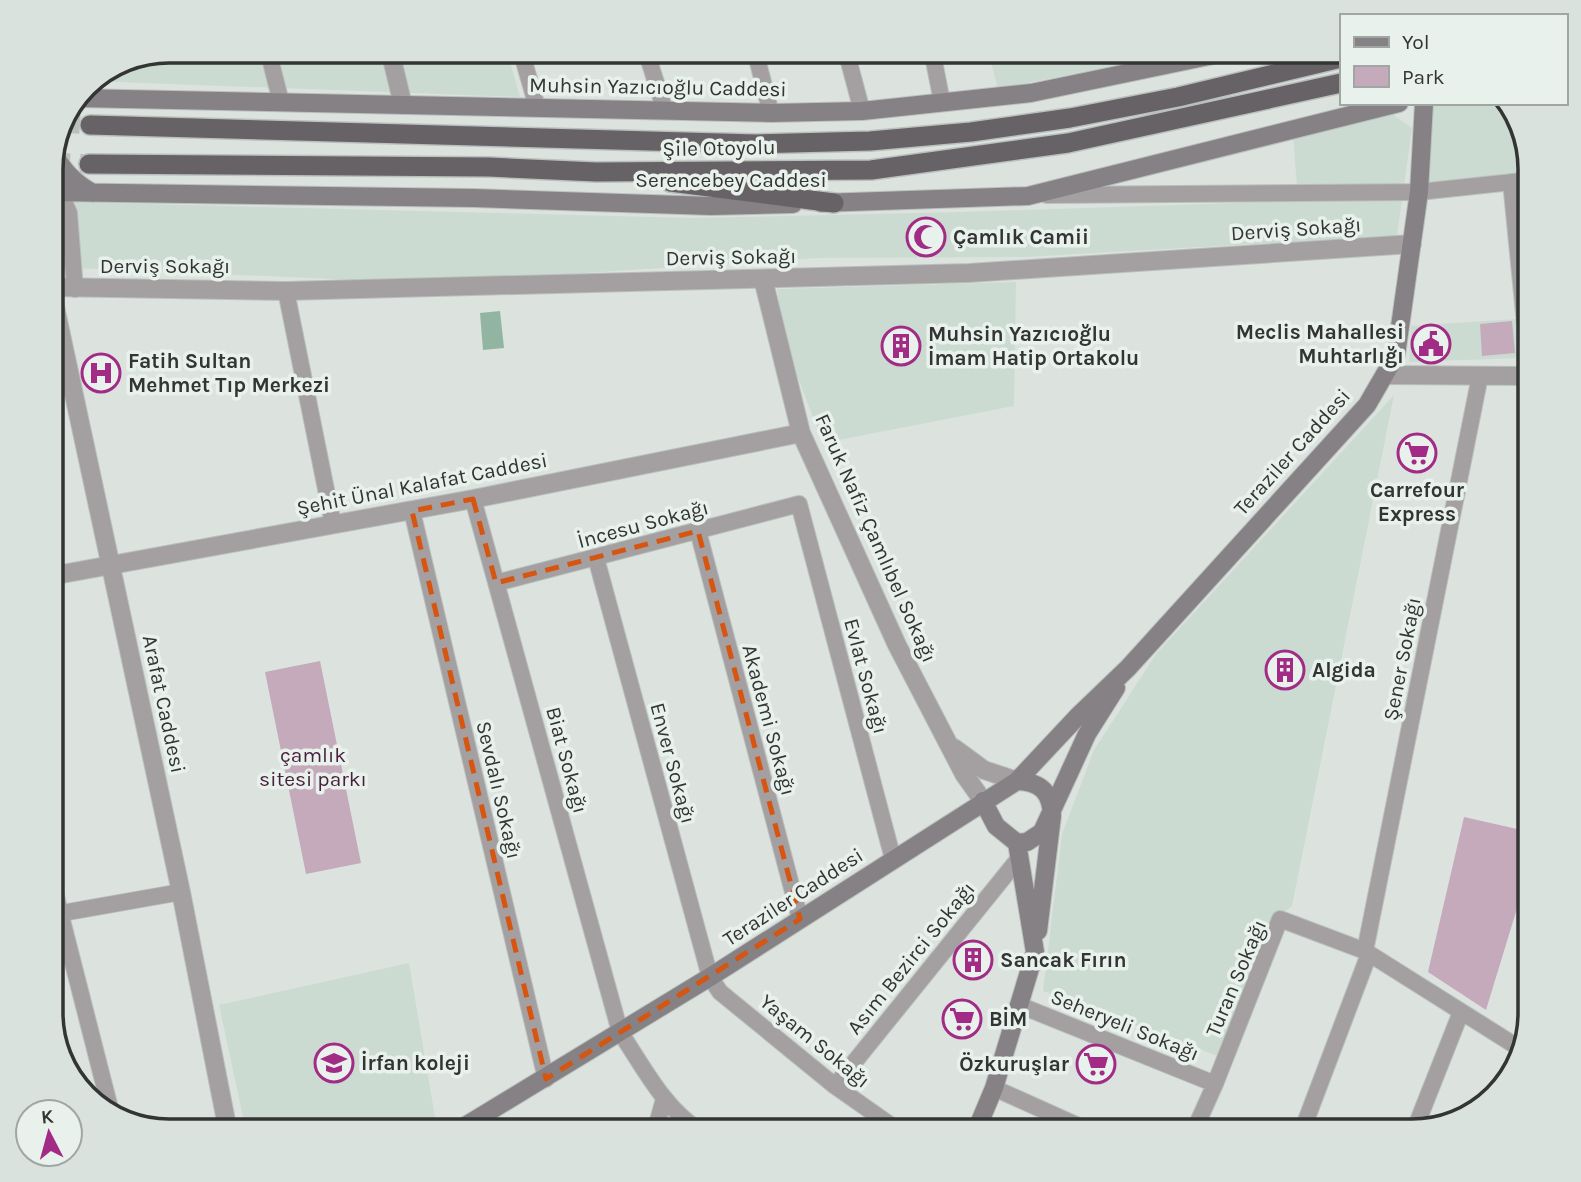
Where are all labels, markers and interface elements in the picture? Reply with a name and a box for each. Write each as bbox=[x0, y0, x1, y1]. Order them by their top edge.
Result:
legend bbox=[1340, 14, 1567, 105]
text: Yol bbox=[1402, 30, 1430, 54]
text: Park bbox=[1402, 65, 1445, 89]
street label: Muhsin Yazıcıoğlu Caddesi bbox=[529, 73, 787, 101]
street label: Şile Otoyolu bbox=[662, 135, 776, 161]
street label: Serencebey Caddesi bbox=[635, 168, 827, 192]
street label: Derviş Sokağı bbox=[1230, 212, 1362, 246]
mosque icon: Çamlık Camii bbox=[905, 216, 947, 258]
place label: Çamlık Camii bbox=[953, 225, 1089, 249]
street label: Derviş Sokağı bbox=[665, 244, 797, 270]
street label: Derviş Sokağı bbox=[100, 254, 230, 278]
place label: Meclis Mahallesi Muhtarlığı bbox=[1236, 320, 1404, 368]
place label: Muhsin Yazıcıoğlu İmam Hatip Ortakolu bbox=[928, 322, 1139, 370]
public building icon: Meclis Mahallesi Muhtarlığı bbox=[1410, 323, 1452, 365]
building icon: Muhsin Yazıcıoğlu İmam Hatip Ortakolu bbox=[880, 325, 922, 367]
place label: Fatih Sultan Mehmet Tıp Merkezi bbox=[128, 349, 330, 397]
hospital icon: Fatih Sultan Mehmet Tıp Merkezi bbox=[80, 352, 122, 394]
street label: Teraziler Caddesi bbox=[1229, 384, 1355, 520]
street label: Faruk Nafiz Çamlıbel Sokağı bbox=[810, 410, 942, 666]
supermarket icon: Carrefour Express bbox=[1396, 432, 1438, 474]
street label: Şehit Ünal Kalafat Caddesi bbox=[295, 448, 549, 520]
place label: Carrefour Express bbox=[1370, 478, 1465, 526]
street label: İncesu Sokağı bbox=[575, 495, 711, 553]
street label: Şener Sokağı bbox=[1378, 595, 1426, 723]
street label: Evlat Sokağı bbox=[839, 616, 893, 736]
street label: Arafat Caddesi bbox=[138, 633, 190, 775]
street label: Akademi Sokağı bbox=[737, 642, 801, 798]
building icon: Algida bbox=[1264, 649, 1306, 691]
place label: Algida bbox=[1312, 658, 1376, 682]
street label: Enver Sokağı bbox=[645, 700, 701, 826]
street label: Biat Sokağı bbox=[541, 704, 593, 816]
street label: Sevdalı Sokağı bbox=[471, 719, 527, 861]
park label: çamlık sitesi parkı bbox=[259, 743, 367, 791]
street label: Teraziler Caddesi bbox=[719, 843, 867, 951]
street label: Asım Bezirci Sokağı bbox=[842, 877, 980, 1039]
street label: Turan Sokağı bbox=[1201, 916, 1271, 1040]
building icon: Sancak Fırın bbox=[952, 939, 994, 981]
place label: Sancak Fırın bbox=[1000, 948, 1126, 972]
street label: Seheryeli Sokağı bbox=[1047, 984, 1203, 1066]
street label: Yaşam Sokağı bbox=[755, 989, 875, 1093]
supermarket icon: BİM bbox=[941, 998, 983, 1040]
place label: BİM bbox=[989, 1006, 1027, 1031]
school or university icon: İrfan koleji bbox=[313, 1042, 355, 1084]
supermarket icon: Özkuruşlar bbox=[1075, 1043, 1117, 1085]
place label: İrfan koleji bbox=[361, 1050, 470, 1075]
place label: Özkuruşlar bbox=[959, 1052, 1070, 1076]
north arrow bbox=[14, 1098, 84, 1168]
text: K bbox=[40, 1105, 55, 1129]

